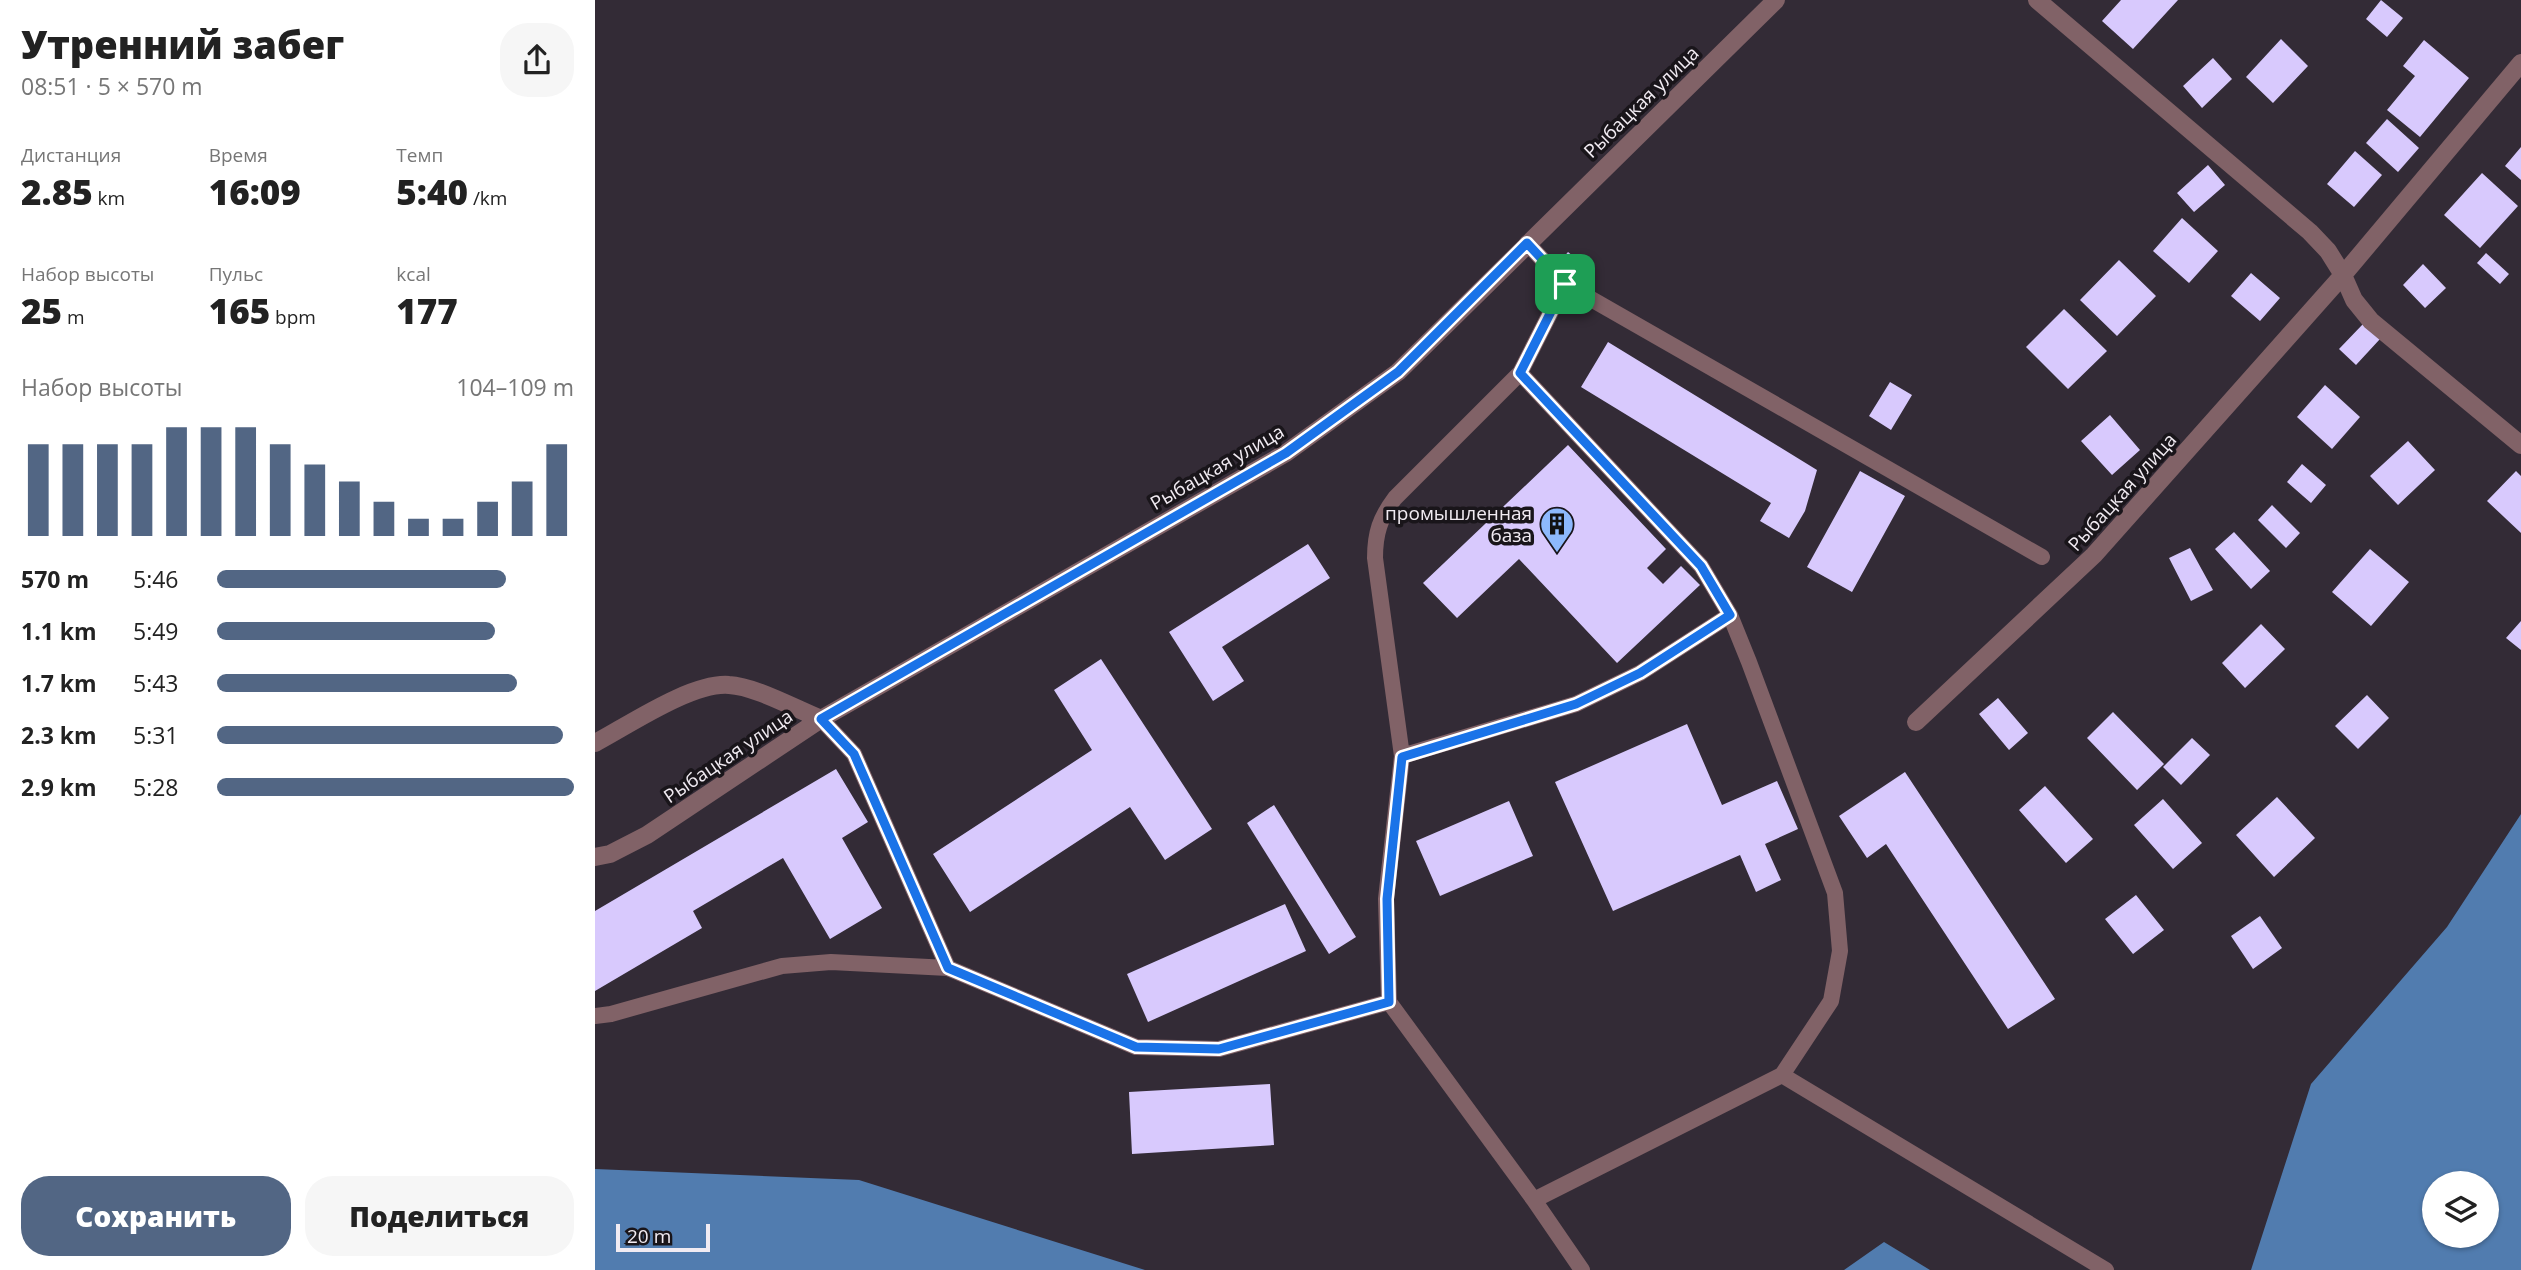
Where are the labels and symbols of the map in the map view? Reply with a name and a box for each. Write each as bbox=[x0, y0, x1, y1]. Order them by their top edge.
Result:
street label: Рыбацкая улица bbox=[1578, 40, 1704, 164]
pin bbox=[1535, 254, 1595, 314]
street label: Рыбацкая улица bbox=[1145, 418, 1289, 516]
street label: Рыбацкая улица bbox=[2062, 427, 2182, 557]
place label: промышленная база bbox=[1385, 500, 1532, 548]
building icon: промышленная база bbox=[1538, 505, 1576, 554]
street label: Рыбацкая улица bbox=[658, 703, 798, 809]
scale bar bbox=[616, 1221, 711, 1253]

